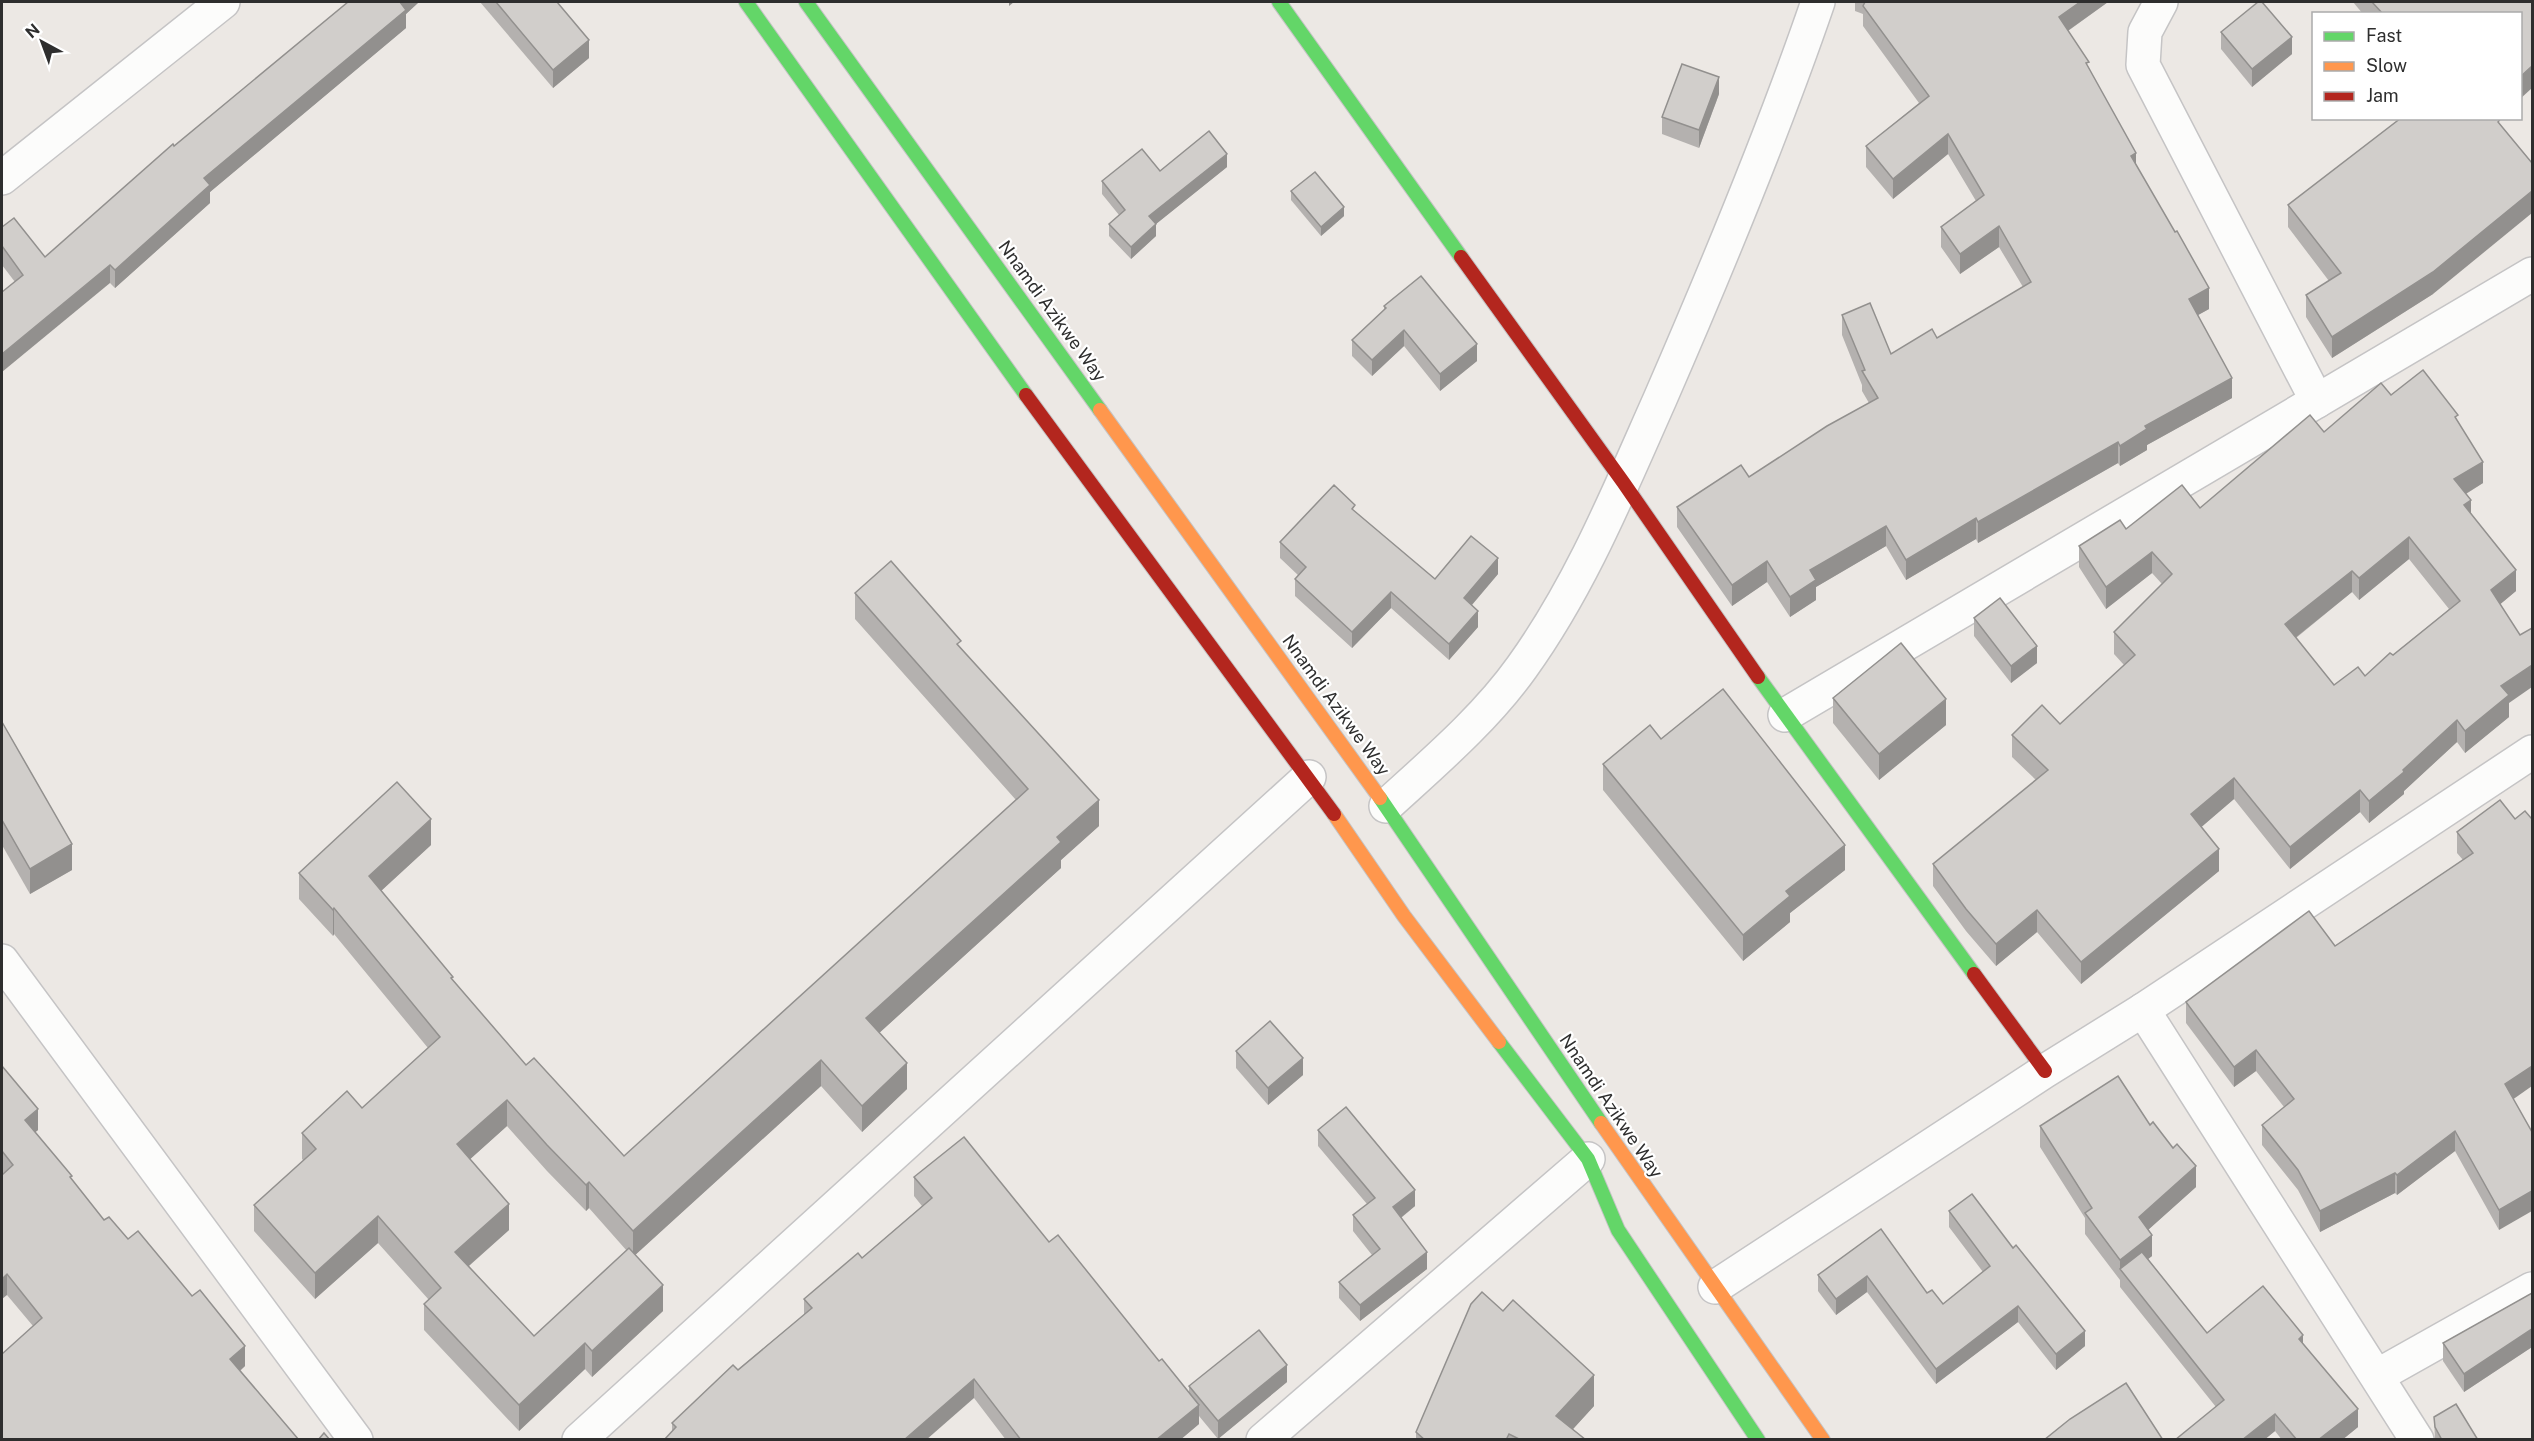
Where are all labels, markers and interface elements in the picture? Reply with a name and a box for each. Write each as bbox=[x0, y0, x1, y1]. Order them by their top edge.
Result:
north arrow bbox=[12, 12, 72, 72]
legend bbox=[2312, 12, 2522, 120]
text: N bbox=[22, 20, 43, 42]
text: Fast bbox=[2366, 25, 2402, 46]
text: Slow bbox=[2366, 55, 2407, 76]
text: Jam bbox=[2366, 85, 2399, 106]
street label: Nnamdi Azikwe Way bbox=[994, 236, 1111, 386]
street label: Nnamdi Azikwe Way bbox=[1278, 630, 1395, 780]
street label: Nnamdi Azikwe Way bbox=[1555, 1030, 1668, 1182]

